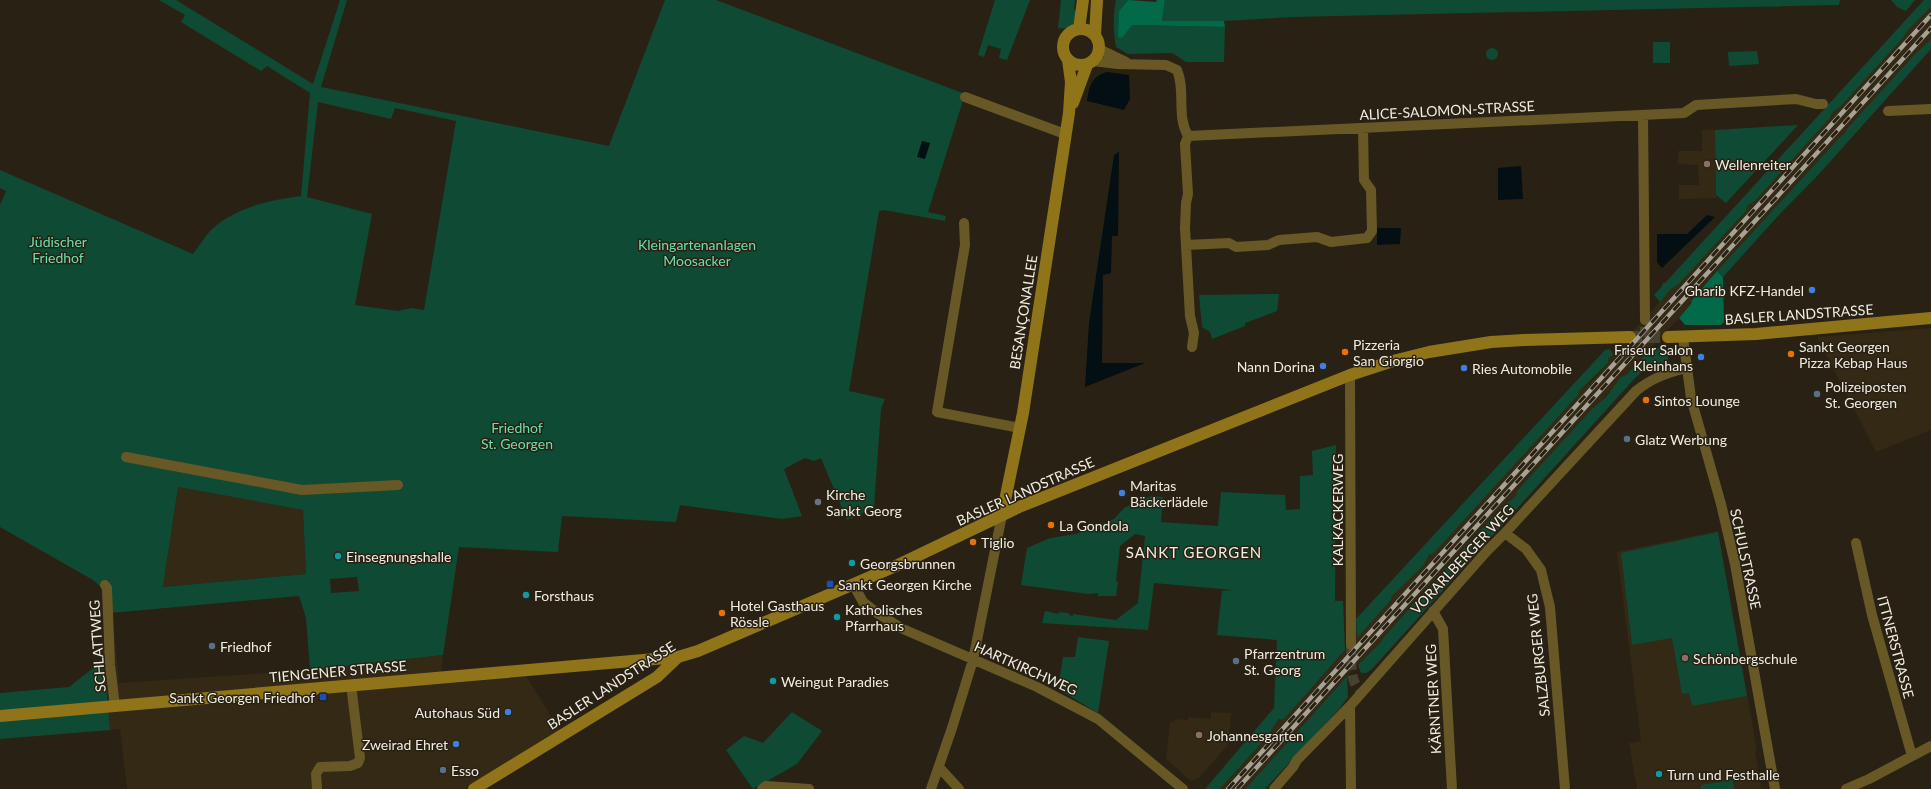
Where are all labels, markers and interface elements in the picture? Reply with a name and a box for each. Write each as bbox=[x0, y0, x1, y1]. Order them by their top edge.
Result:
street label: ALICE-SALOMON-STRASSE bbox=[1359, 97, 1535, 123]
place label: Wellenreiter bbox=[1715, 156, 1791, 173]
marker: Wellenreiter bbox=[1702, 159, 1712, 169]
park label: Jüdischer Friedhof bbox=[29, 233, 87, 266]
park label: Kleingartenanlagen Moosacker bbox=[638, 236, 756, 269]
street label: BESANÇONALLEE bbox=[1006, 253, 1040, 371]
place label: Gharib KFZ-Handel bbox=[1685, 282, 1804, 299]
marker: Gharib KFZ-Handel bbox=[1807, 285, 1817, 295]
street label: BASLER LANDSTRASSE bbox=[1724, 300, 1874, 328]
place label: Pizzeria San Giorgio bbox=[1353, 336, 1424, 369]
place label: Sankt Georgen Pizza Kebap Haus bbox=[1799, 338, 1908, 371]
place label: Friseur Salon Kleinhans bbox=[1614, 341, 1693, 374]
marker: Pizzeria San Giorgio bbox=[1340, 347, 1350, 357]
marker: Sankt Georgen Pizza Kebap Haus bbox=[1786, 349, 1796, 359]
marker: Friseur Salon Kleinhans bbox=[1696, 352, 1706, 362]
place label: Nann Dorina bbox=[1237, 358, 1315, 375]
place label: Ries Automobile bbox=[1472, 360, 1572, 377]
marker: Nann Dorina bbox=[1318, 361, 1328, 371]
marker: Ries Automobile bbox=[1459, 363, 1469, 373]
place label: Polizeiposten St. Georgen bbox=[1825, 378, 1907, 411]
marker: Polizeiposten St. Georgen bbox=[1812, 389, 1822, 399]
place label: Sintos Lounge bbox=[1654, 392, 1740, 409]
marker: Sintos Lounge bbox=[1641, 395, 1651, 405]
park label: Friedhof St. Georgen bbox=[481, 419, 553, 452]
place label: Glatz Werbung bbox=[1635, 431, 1727, 448]
marker: Glatz Werbung bbox=[1622, 434, 1632, 444]
street label: BASLER LANDSTRASSE bbox=[953, 453, 1097, 529]
street label: KALKACKERWEG bbox=[1329, 454, 1346, 566]
place label: Maritas Bäckerlädele bbox=[1130, 477, 1208, 510]
place label: Kirche Sankt Georg bbox=[826, 486, 902, 519]
marker: Maritas Bäckerlädele bbox=[1117, 488, 1127, 498]
marker: Kirche Sankt Georg bbox=[813, 497, 823, 507]
street label: VORARLBERGER WEG bbox=[1407, 501, 1517, 617]
street label: SCHULSTRASSE bbox=[1727, 507, 1765, 611]
place label: La Gondola bbox=[1059, 517, 1129, 534]
marker: La Gondola bbox=[1046, 520, 1056, 530]
place label: Tiglio bbox=[981, 534, 1015, 551]
marker: Tiglio bbox=[968, 537, 978, 547]
district label: SANKT GEORGEN bbox=[1126, 543, 1262, 561]
place label: Einsegnungshalle bbox=[346, 548, 452, 565]
marker: Einsegnungshalle bbox=[333, 551, 343, 561]
place label: Georgsbrunnen bbox=[860, 555, 955, 572]
marker: Georgsbrunnen bbox=[847, 558, 857, 568]
place label: Sankt Georgen Kirche bbox=[838, 576, 972, 593]
marker: Sankt Georgen Kirche bbox=[825, 579, 835, 589]
place label: Forsthaus bbox=[534, 587, 594, 604]
marker: Forsthaus bbox=[521, 590, 531, 600]
street label: SALZBURGER WEG bbox=[1523, 593, 1553, 717]
street label: ITTNERSTRASSE bbox=[1874, 594, 1918, 700]
place label: Hotel Gasthaus Rössle bbox=[730, 597, 824, 630]
street label: SCHLATTWEG bbox=[85, 599, 109, 693]
place label: Katholisches Pfarrhaus bbox=[845, 601, 923, 634]
marker: Hotel Gasthaus Rössle bbox=[717, 608, 727, 618]
marker: Katholisches Pfarrhaus bbox=[832, 612, 842, 622]
street label: BASLER LANDSTRASSE bbox=[544, 637, 678, 733]
place label: Friedhof bbox=[220, 638, 272, 655]
street label: HARTKIRCHWEG bbox=[972, 638, 1080, 698]
marker: Friedhof bbox=[207, 641, 217, 651]
street label: KÄRNTNER WEG bbox=[1422, 644, 1444, 754]
place label: Pfarrzentrum St. Georg bbox=[1244, 645, 1325, 678]
place label: Schönbergschule bbox=[1693, 650, 1797, 667]
marker: Schönbergschule bbox=[1680, 653, 1690, 663]
marker: Pfarrzentrum St. Georg bbox=[1231, 656, 1241, 666]
street label: TIENGENER STRASSE bbox=[269, 657, 407, 685]
place label: Weingut Paradies bbox=[781, 673, 889, 690]
marker: Weingut Paradies bbox=[768, 676, 778, 686]
place label: Sankt Georgen Friedhof bbox=[169, 689, 315, 706]
marker: Sankt Georgen Friedhof bbox=[318, 692, 328, 702]
place label: Autohaus Süd bbox=[415, 704, 500, 721]
marker: Autohaus Süd bbox=[503, 707, 513, 717]
place label: Johannesgarten bbox=[1207, 727, 1304, 744]
marker: Johannesgarten bbox=[1194, 730, 1204, 740]
place label: Zweirad Ehret bbox=[362, 736, 448, 753]
marker: Zweirad Ehret bbox=[451, 739, 461, 749]
place label: Esso bbox=[451, 762, 479, 779]
marker: Esso bbox=[438, 765, 448, 775]
place label: Turn und Festhalle bbox=[1667, 766, 1780, 783]
marker: Turn und Festhalle bbox=[1654, 769, 1664, 779]

